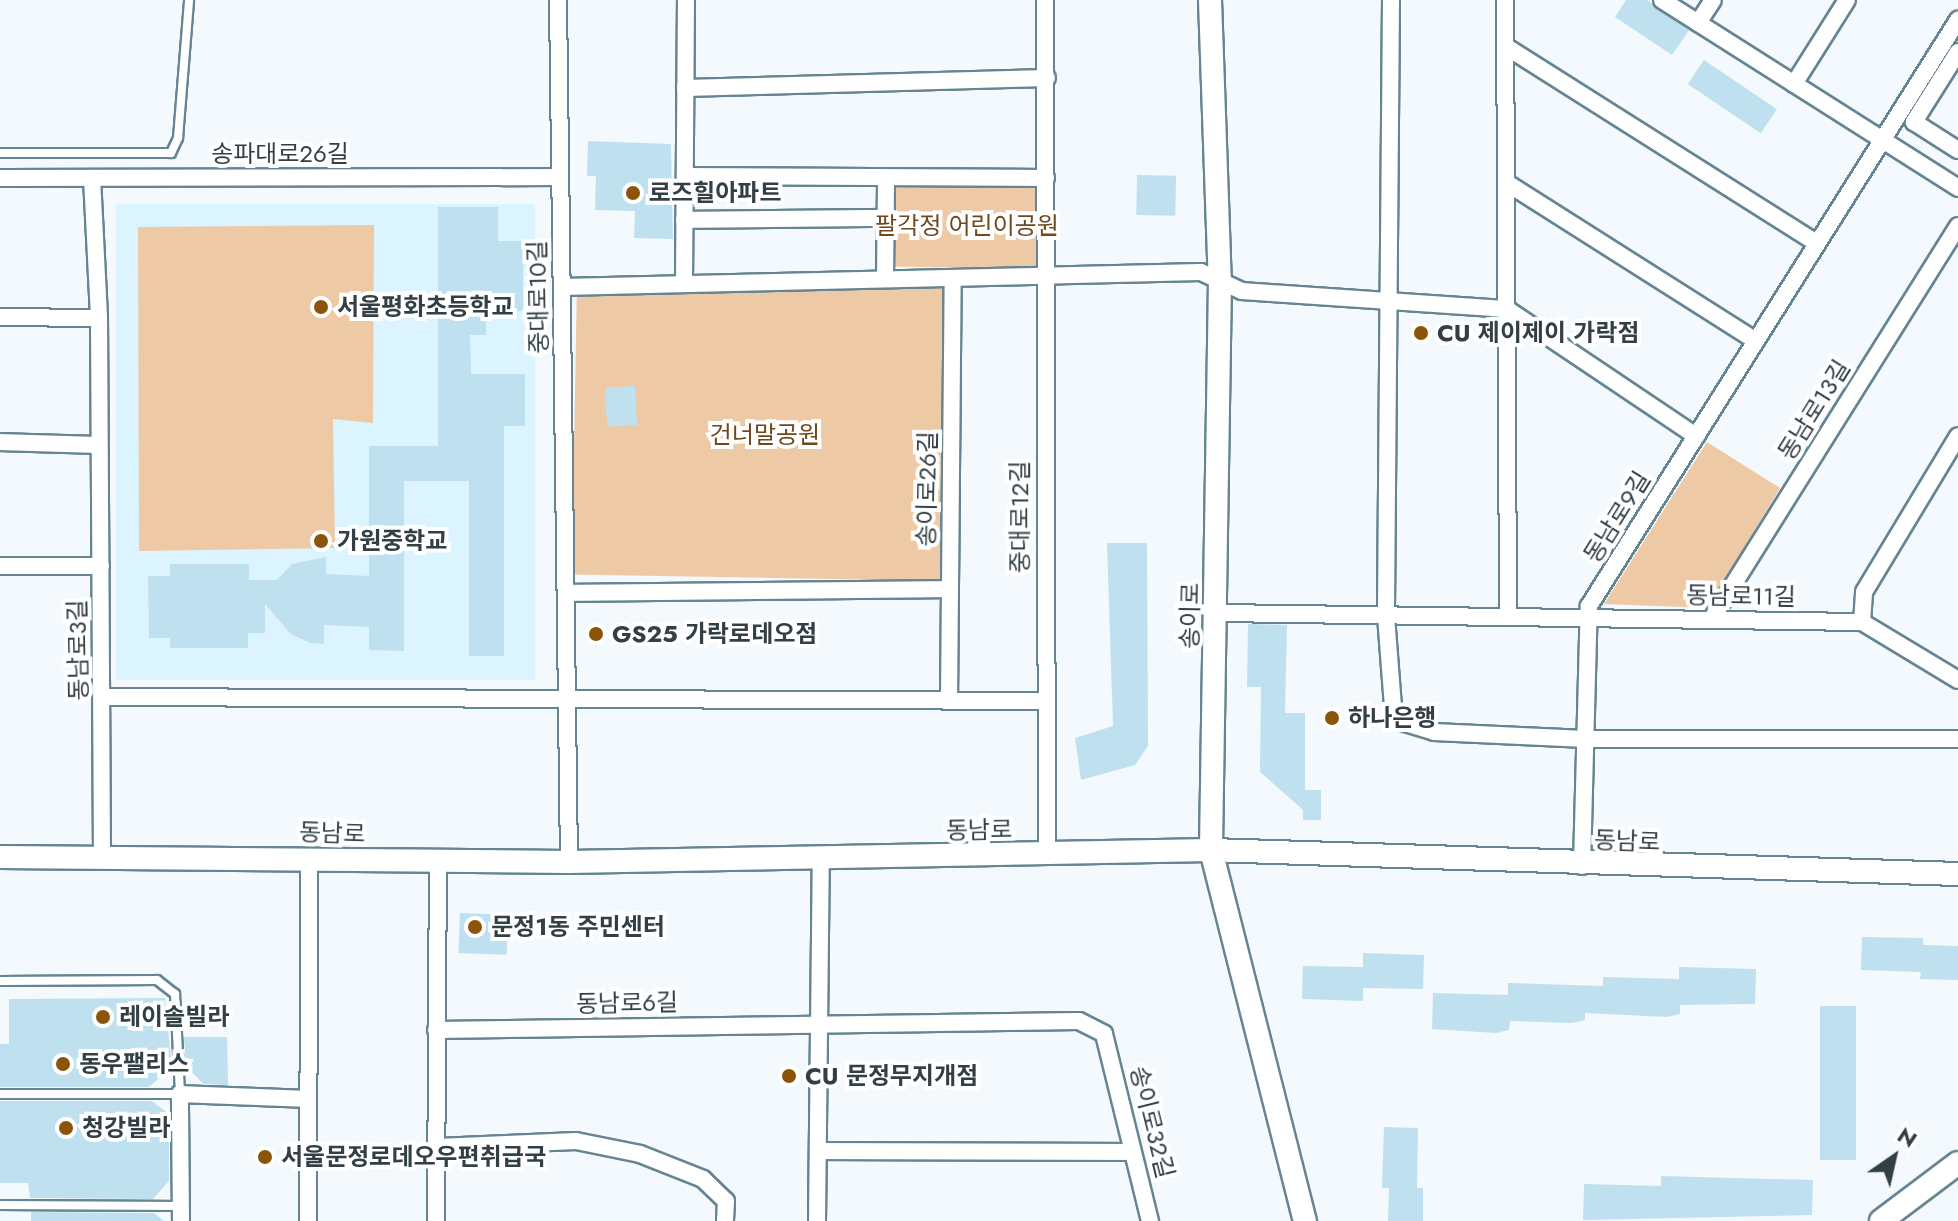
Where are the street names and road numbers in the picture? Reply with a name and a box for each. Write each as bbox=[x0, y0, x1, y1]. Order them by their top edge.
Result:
street label: 송파대로26길 bbox=[211, 140, 349, 168]
street label: 중대로10길 bbox=[523, 240, 553, 354]
street label: 동남로13길 bbox=[1772, 355, 1856, 465]
street label: 송이로26길 bbox=[912, 431, 942, 547]
street label: 중대로12길 bbox=[1006, 461, 1034, 573]
street label: 동남로9길 bbox=[1578, 466, 1656, 568]
street label: 동남로11길 bbox=[1686, 581, 1796, 611]
street label: 송이로 bbox=[1175, 583, 1205, 649]
street label: 동남로3길 bbox=[63, 599, 93, 701]
street label: 동남로 bbox=[946, 815, 1012, 845]
street label: 동남로 bbox=[298, 817, 366, 849]
street label: 동남로 bbox=[1593, 825, 1661, 857]
street label: 동남로6길 bbox=[576, 988, 678, 1018]
street label: 송이로32길 bbox=[1124, 1063, 1180, 1181]

